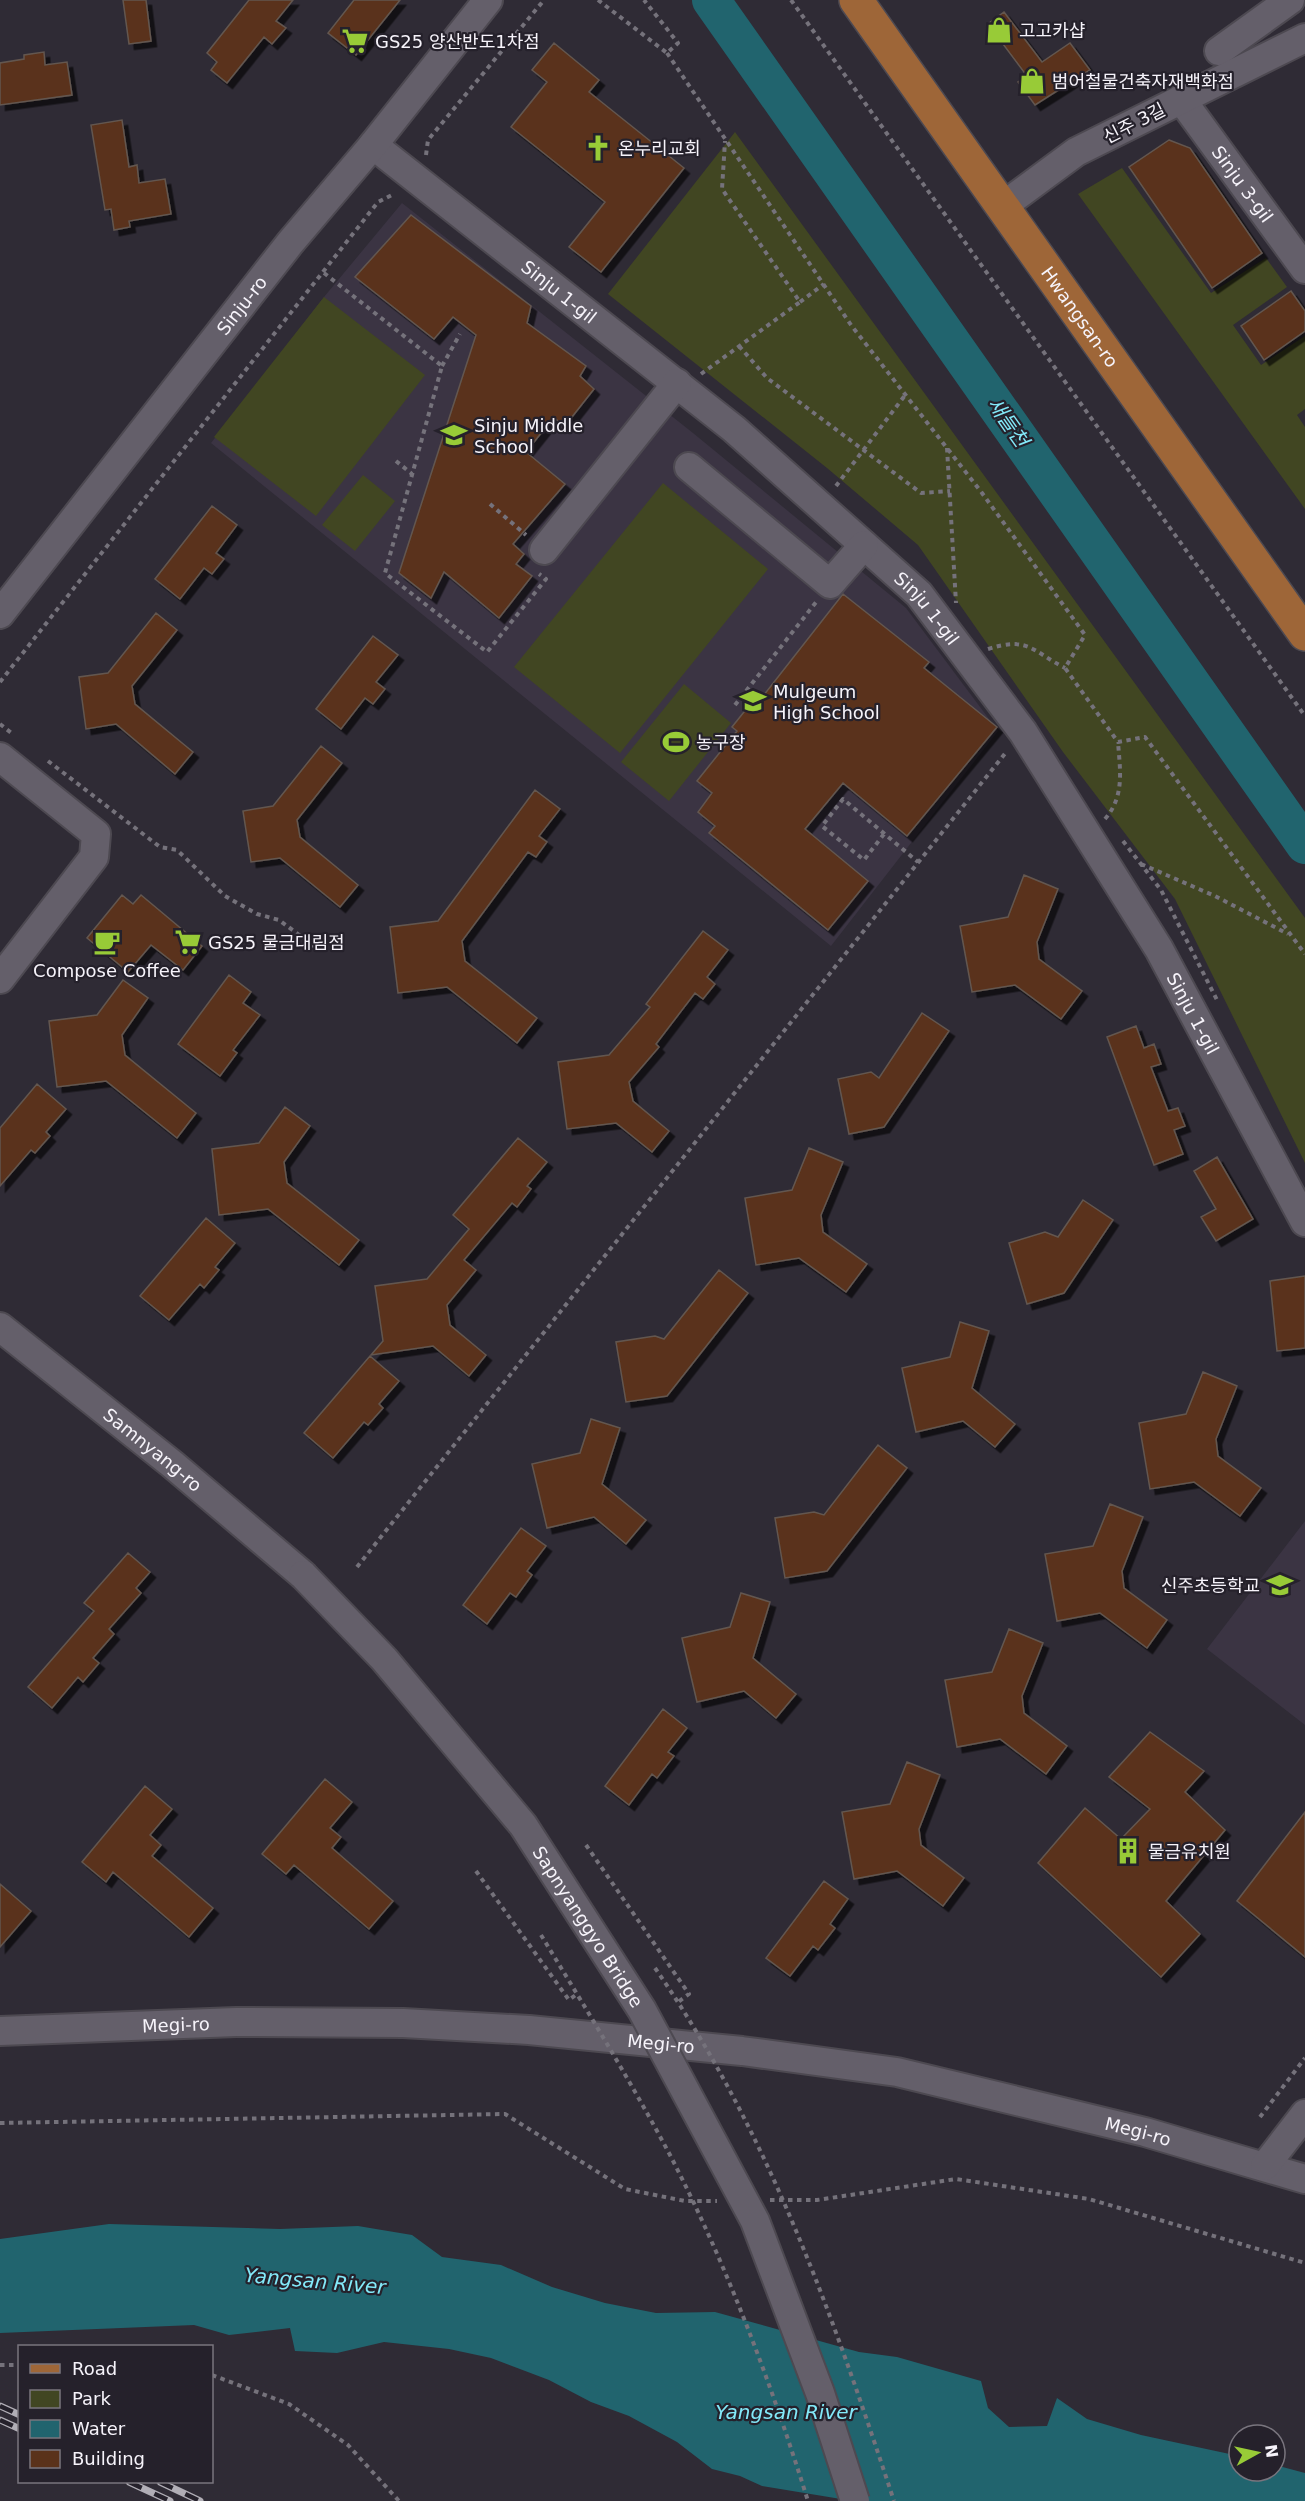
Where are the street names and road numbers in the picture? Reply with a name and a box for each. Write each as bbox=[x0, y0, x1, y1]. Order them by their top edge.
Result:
street label: 신주 3길 bbox=[1099, 98, 1169, 148]
street label: Sinju 3-gil bbox=[1208, 142, 1278, 226]
street label: Sinju 1-gil bbox=[518, 256, 601, 327]
street label: Hwangsan-ro bbox=[1037, 262, 1123, 371]
street label: Sinju-ro bbox=[212, 272, 271, 339]
street label: Sinju 1-gil bbox=[890, 567, 964, 649]
street label: Sinju 1-gil bbox=[1163, 969, 1224, 1058]
street label: Samnyang-ro bbox=[100, 1403, 207, 1496]
street label: Sapnyanggyo Bridge bbox=[529, 1842, 648, 2011]
street label: Megi-ro bbox=[142, 2013, 210, 2036]
street label: Megi-ro bbox=[626, 2029, 696, 2057]
street label: Megi-ro bbox=[1103, 2112, 1174, 2150]

